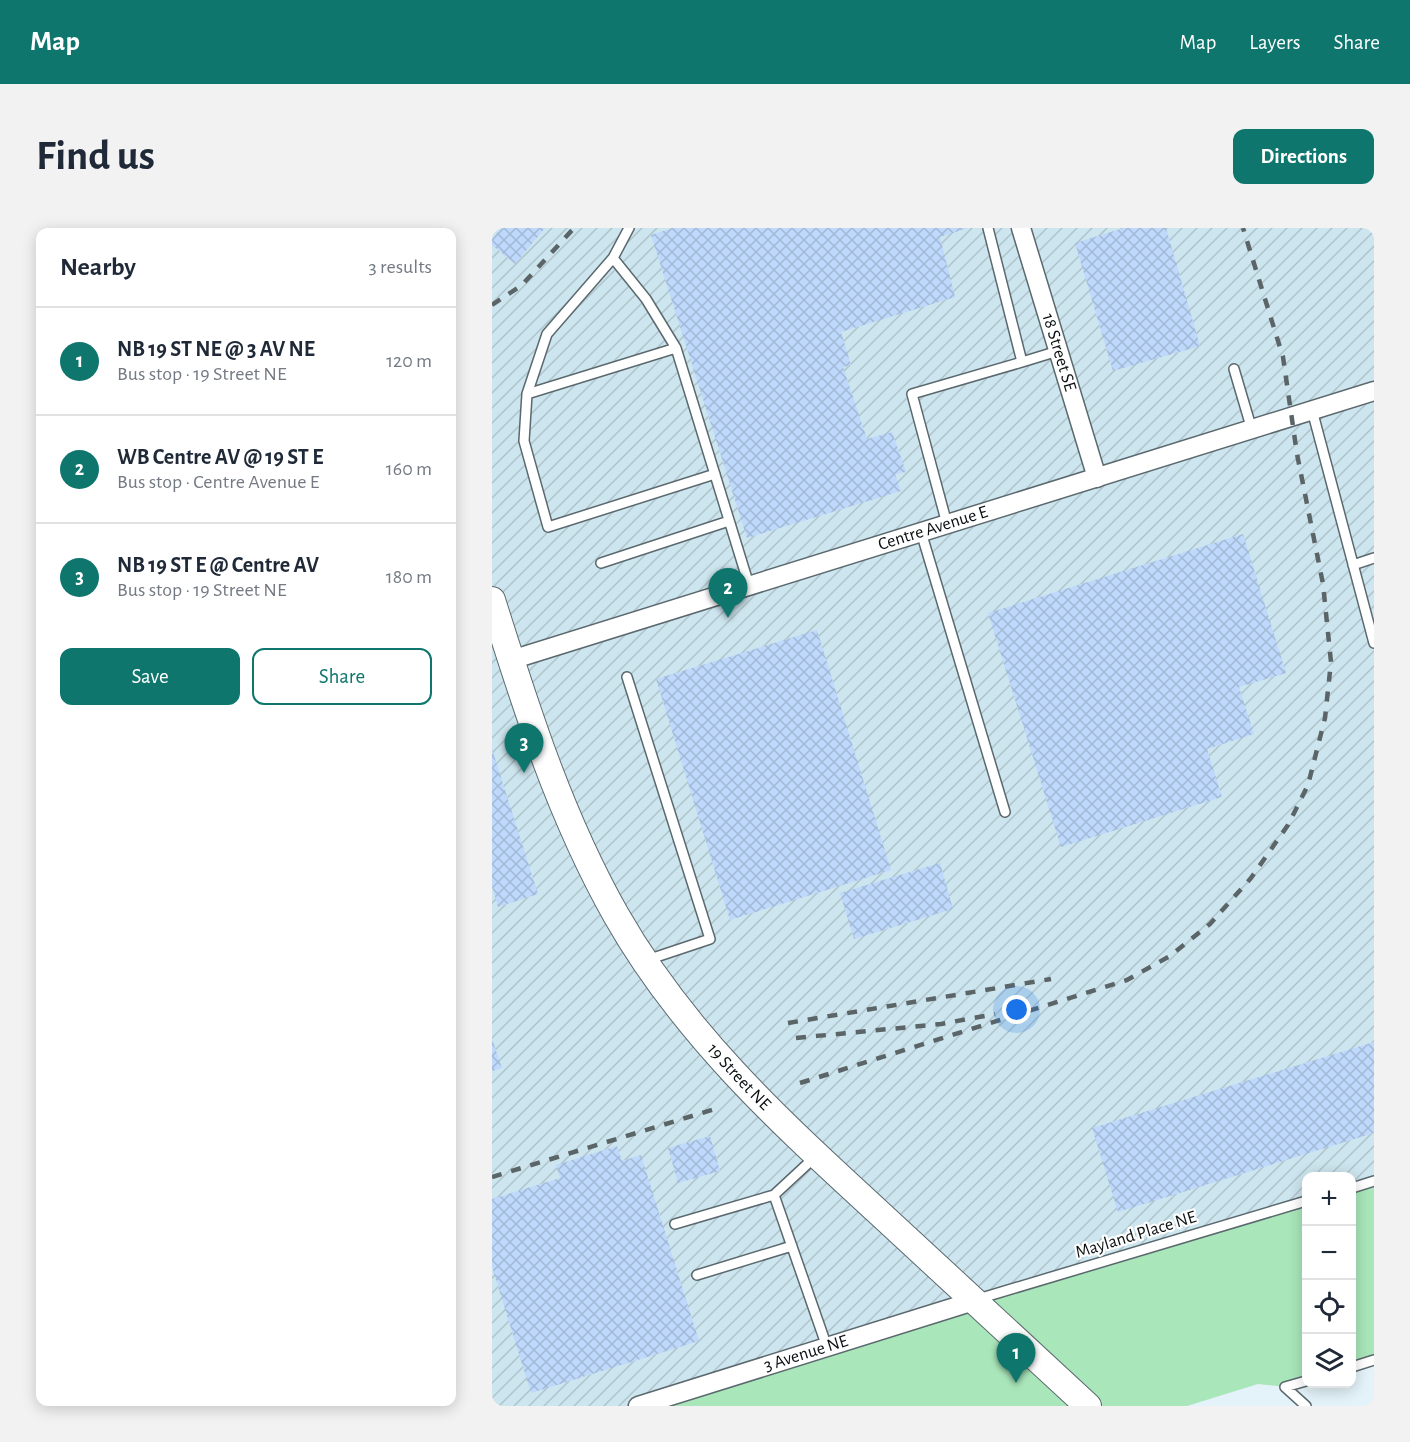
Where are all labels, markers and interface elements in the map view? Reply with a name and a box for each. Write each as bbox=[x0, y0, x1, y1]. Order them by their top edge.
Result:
text: Map bbox=[30, 28, 80, 56]
text: Map bbox=[1180, 32, 1216, 53]
text: Layers bbox=[1249, 32, 1300, 53]
text: Share bbox=[1333, 32, 1380, 53]
button: Directions bbox=[1233, 129, 1374, 184]
text: Find us bbox=[36, 135, 155, 177]
text: Nearby bbox=[60, 254, 136, 280]
text: 3 results bbox=[368, 257, 432, 277]
street label: 18 Street SE bbox=[1039, 311, 1079, 394]
text: NB 19 ST NE @ 3 AV NE bbox=[117, 338, 315, 360]
text: 1 bbox=[76, 351, 83, 371]
text: 120 m bbox=[386, 351, 432, 371]
text: Bus stop · 19 Street NE bbox=[117, 364, 287, 384]
text: WB Centre AV @ 19 ST E bbox=[117, 446, 323, 468]
text: 2 bbox=[75, 459, 84, 479]
text: 160 m bbox=[386, 459, 432, 479]
text: Bus stop · Centre Avenue E bbox=[117, 472, 319, 492]
street label: Centre Avenue E bbox=[876, 503, 990, 554]
text: NB 19 ST E @ Centre AV bbox=[117, 554, 319, 576]
text: 3 bbox=[75, 567, 84, 587]
text: 180 m bbox=[386, 567, 432, 587]
pin: 2 bbox=[708, 568, 748, 618]
text: Bus stop · 19 Street NE bbox=[117, 580, 287, 600]
button: Save bbox=[60, 648, 240, 705]
button: Share bbox=[252, 648, 432, 705]
pin: 3 bbox=[504, 724, 543, 773]
your location bbox=[1002, 995, 1031, 1024]
street label: 19 Street NE bbox=[703, 1040, 774, 1114]
map controls bbox=[1302, 1172, 1356, 1388]
button: + bbox=[1302, 1172, 1356, 1226]
street label: Mayland Place NE bbox=[1073, 1208, 1199, 1262]
button: − bbox=[1302, 1226, 1356, 1280]
button: locate bbox=[1302, 1280, 1356, 1334]
street label: 3 Avenue NE bbox=[762, 1332, 850, 1375]
pin: 1 bbox=[996, 1334, 1036, 1383]
button: layers bbox=[1302, 1334, 1356, 1388]

